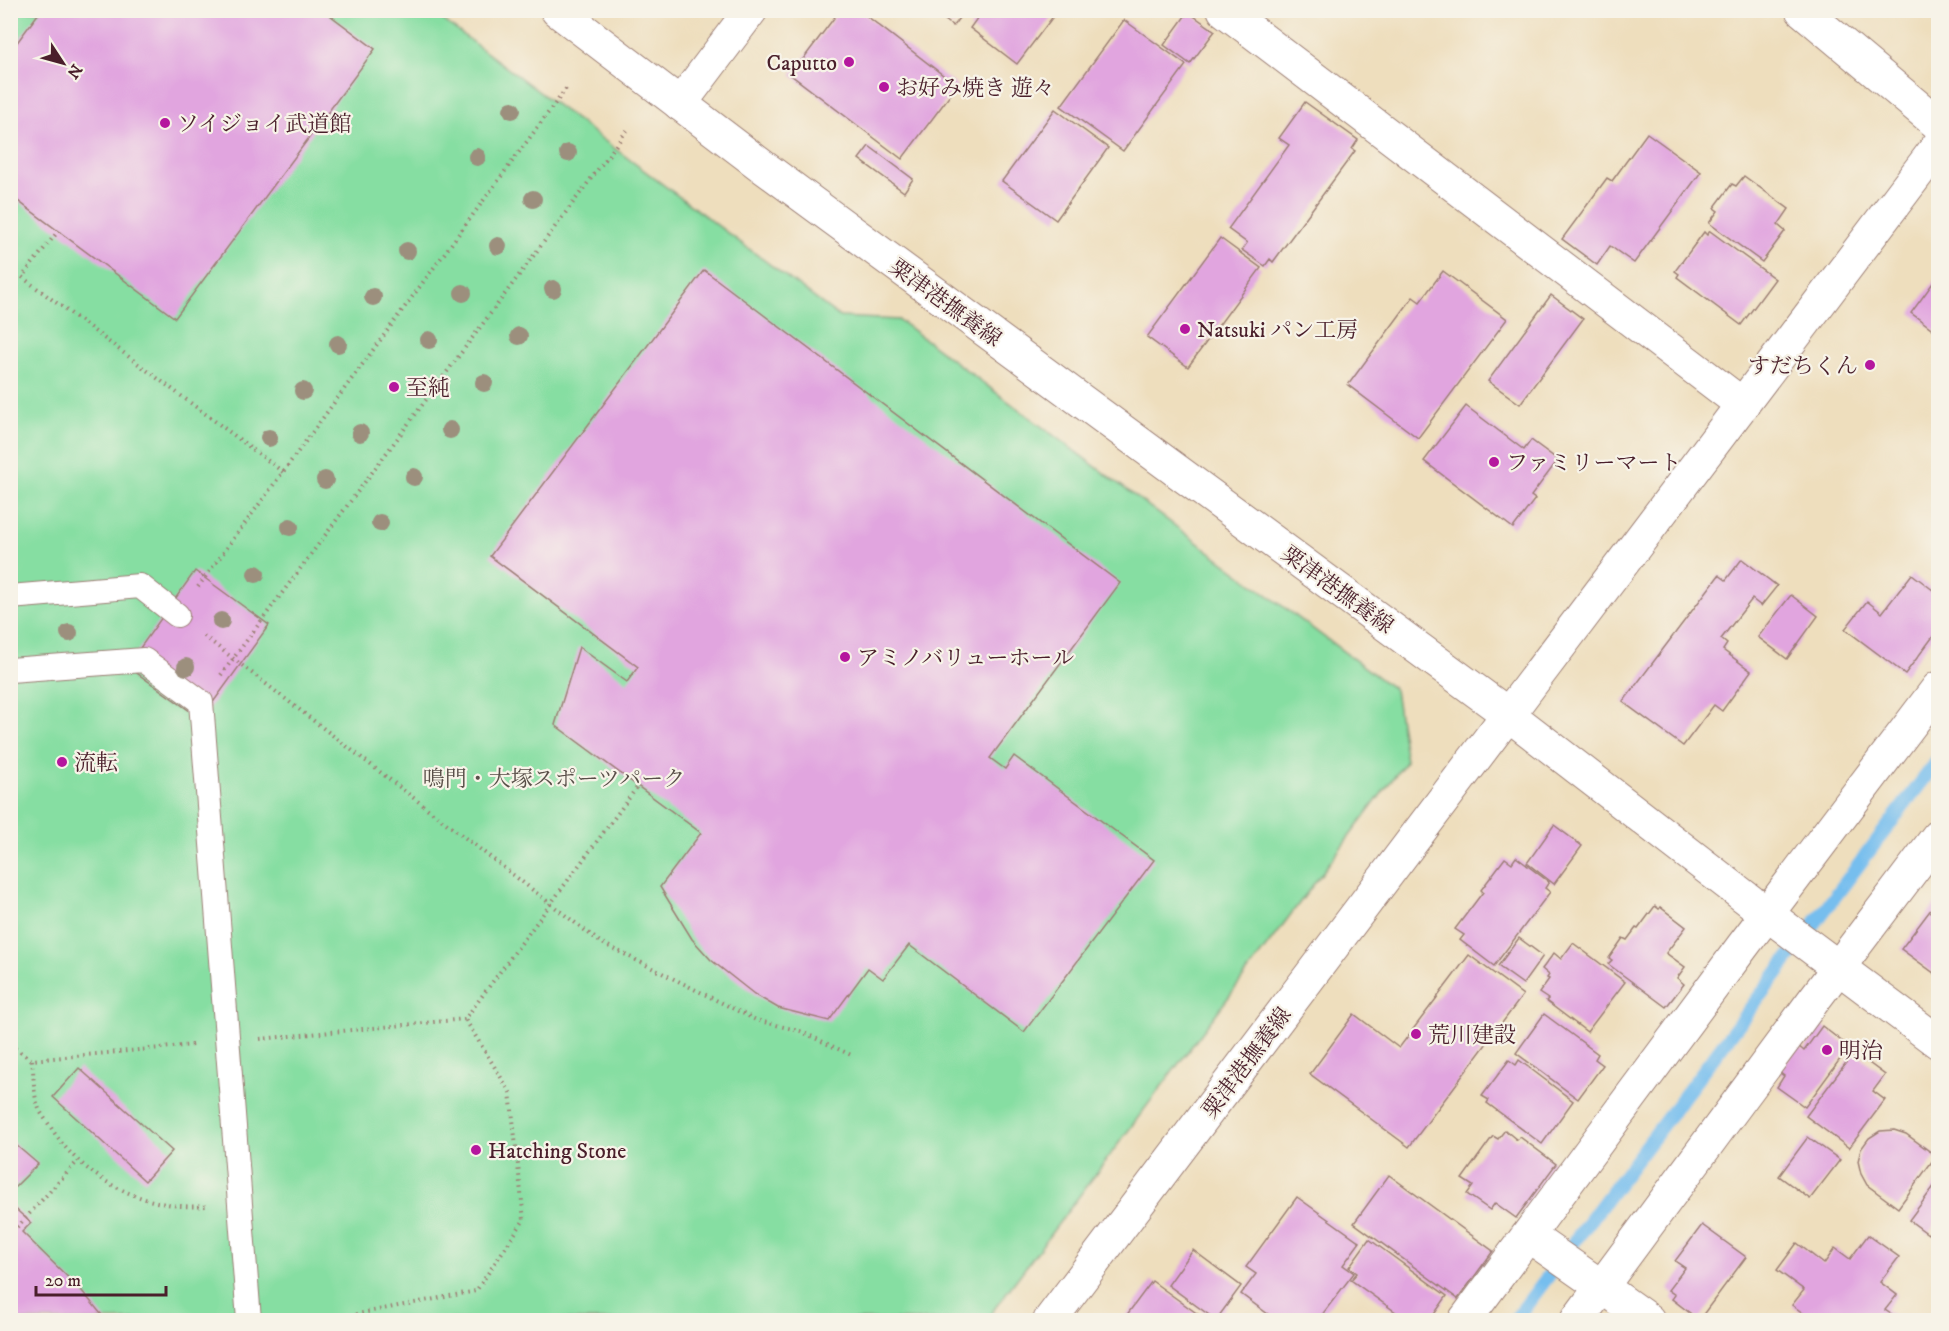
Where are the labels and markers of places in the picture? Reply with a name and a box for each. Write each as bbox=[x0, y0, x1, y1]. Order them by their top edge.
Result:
place label: Caputto bbox=[767, 50, 837, 77]
marker: Caputto bbox=[842, 55, 856, 69]
place label: お好み焼き 遊々 bbox=[896, 75, 1055, 102]
marker: お好み焼き 遊々 bbox=[877, 80, 891, 94]
place label: ソイジョイ武道館 bbox=[177, 111, 351, 138]
marker: ソイジョイ武道館 bbox=[158, 116, 172, 130]
place label: Natsuki パン工房 bbox=[1197, 317, 1358, 344]
marker: Natsuki パン工房 bbox=[1178, 322, 1192, 336]
place label: すだちくん bbox=[1748, 353, 1858, 380]
marker: すだちくん bbox=[1863, 358, 1877, 372]
place label: 至純 bbox=[406, 375, 450, 402]
marker: 至純 bbox=[387, 380, 401, 394]
place label: ファミリーマート bbox=[1506, 450, 1682, 477]
marker: ファミリーマート bbox=[1487, 455, 1501, 469]
place label: アミノバリューホール bbox=[857, 645, 1074, 672]
marker: アミノバリューホール bbox=[838, 650, 852, 664]
place label: 流転 bbox=[74, 750, 118, 777]
marker: 流転 bbox=[55, 755, 69, 769]
place label: 荒川建設 bbox=[1428, 1022, 1516, 1049]
marker: 荒川建設 bbox=[1409, 1027, 1423, 1041]
place label: 明治 bbox=[1839, 1038, 1883, 1065]
marker: 明治 bbox=[1820, 1043, 1834, 1057]
place label: Hatching Stone bbox=[488, 1138, 626, 1165]
marker: Hatching Stone bbox=[469, 1143, 483, 1157]

